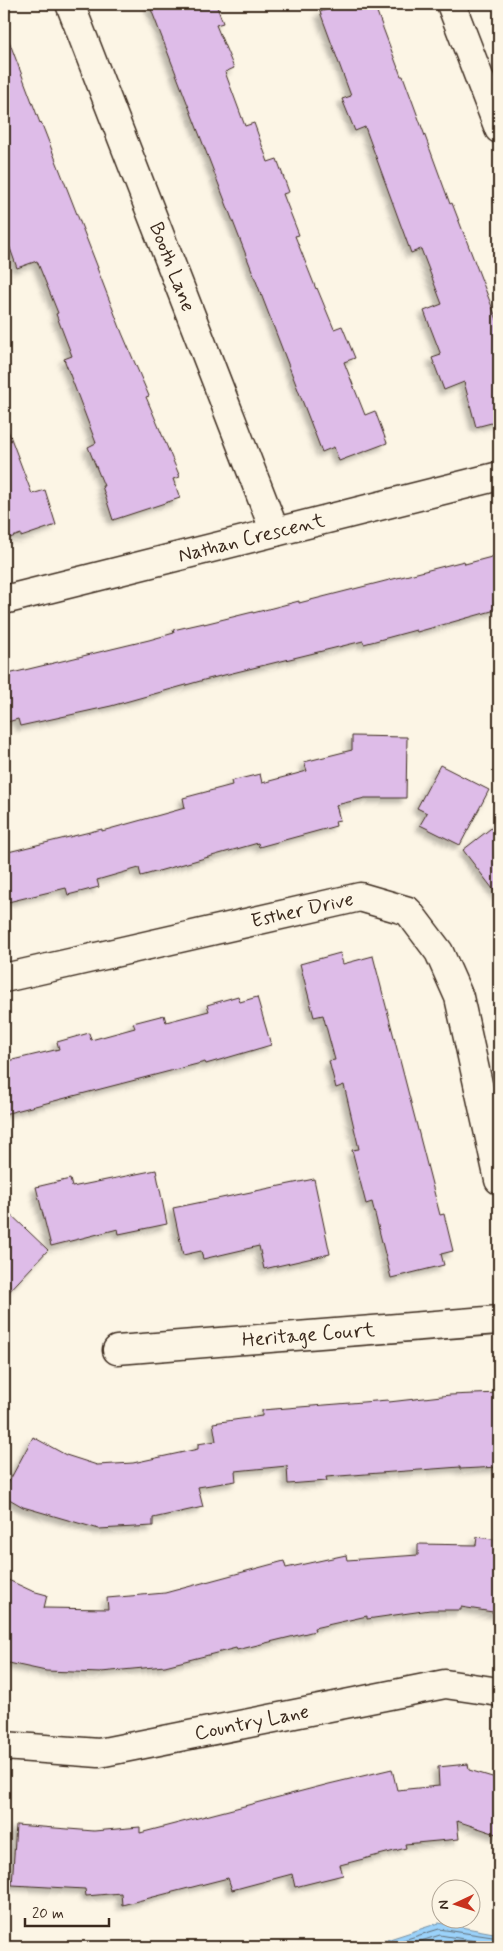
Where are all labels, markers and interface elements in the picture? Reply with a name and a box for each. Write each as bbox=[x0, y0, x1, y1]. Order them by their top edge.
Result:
street label: Booth Lane bbox=[142, 218, 202, 316]
street label: Nathan Crescent bbox=[175, 507, 328, 569]
street label: Esther Drive bbox=[249, 885, 356, 935]
street label: Heritage Court bbox=[241, 1316, 376, 1354]
street label: Country Lane bbox=[192, 1698, 311, 1747]
north arrow bbox=[430, 1878, 480, 1928]
scale bar bbox=[25, 1896, 109, 1928]
text: N bbox=[435, 1900, 453, 1910]
text: 20 m bbox=[32, 1904, 64, 1924]

